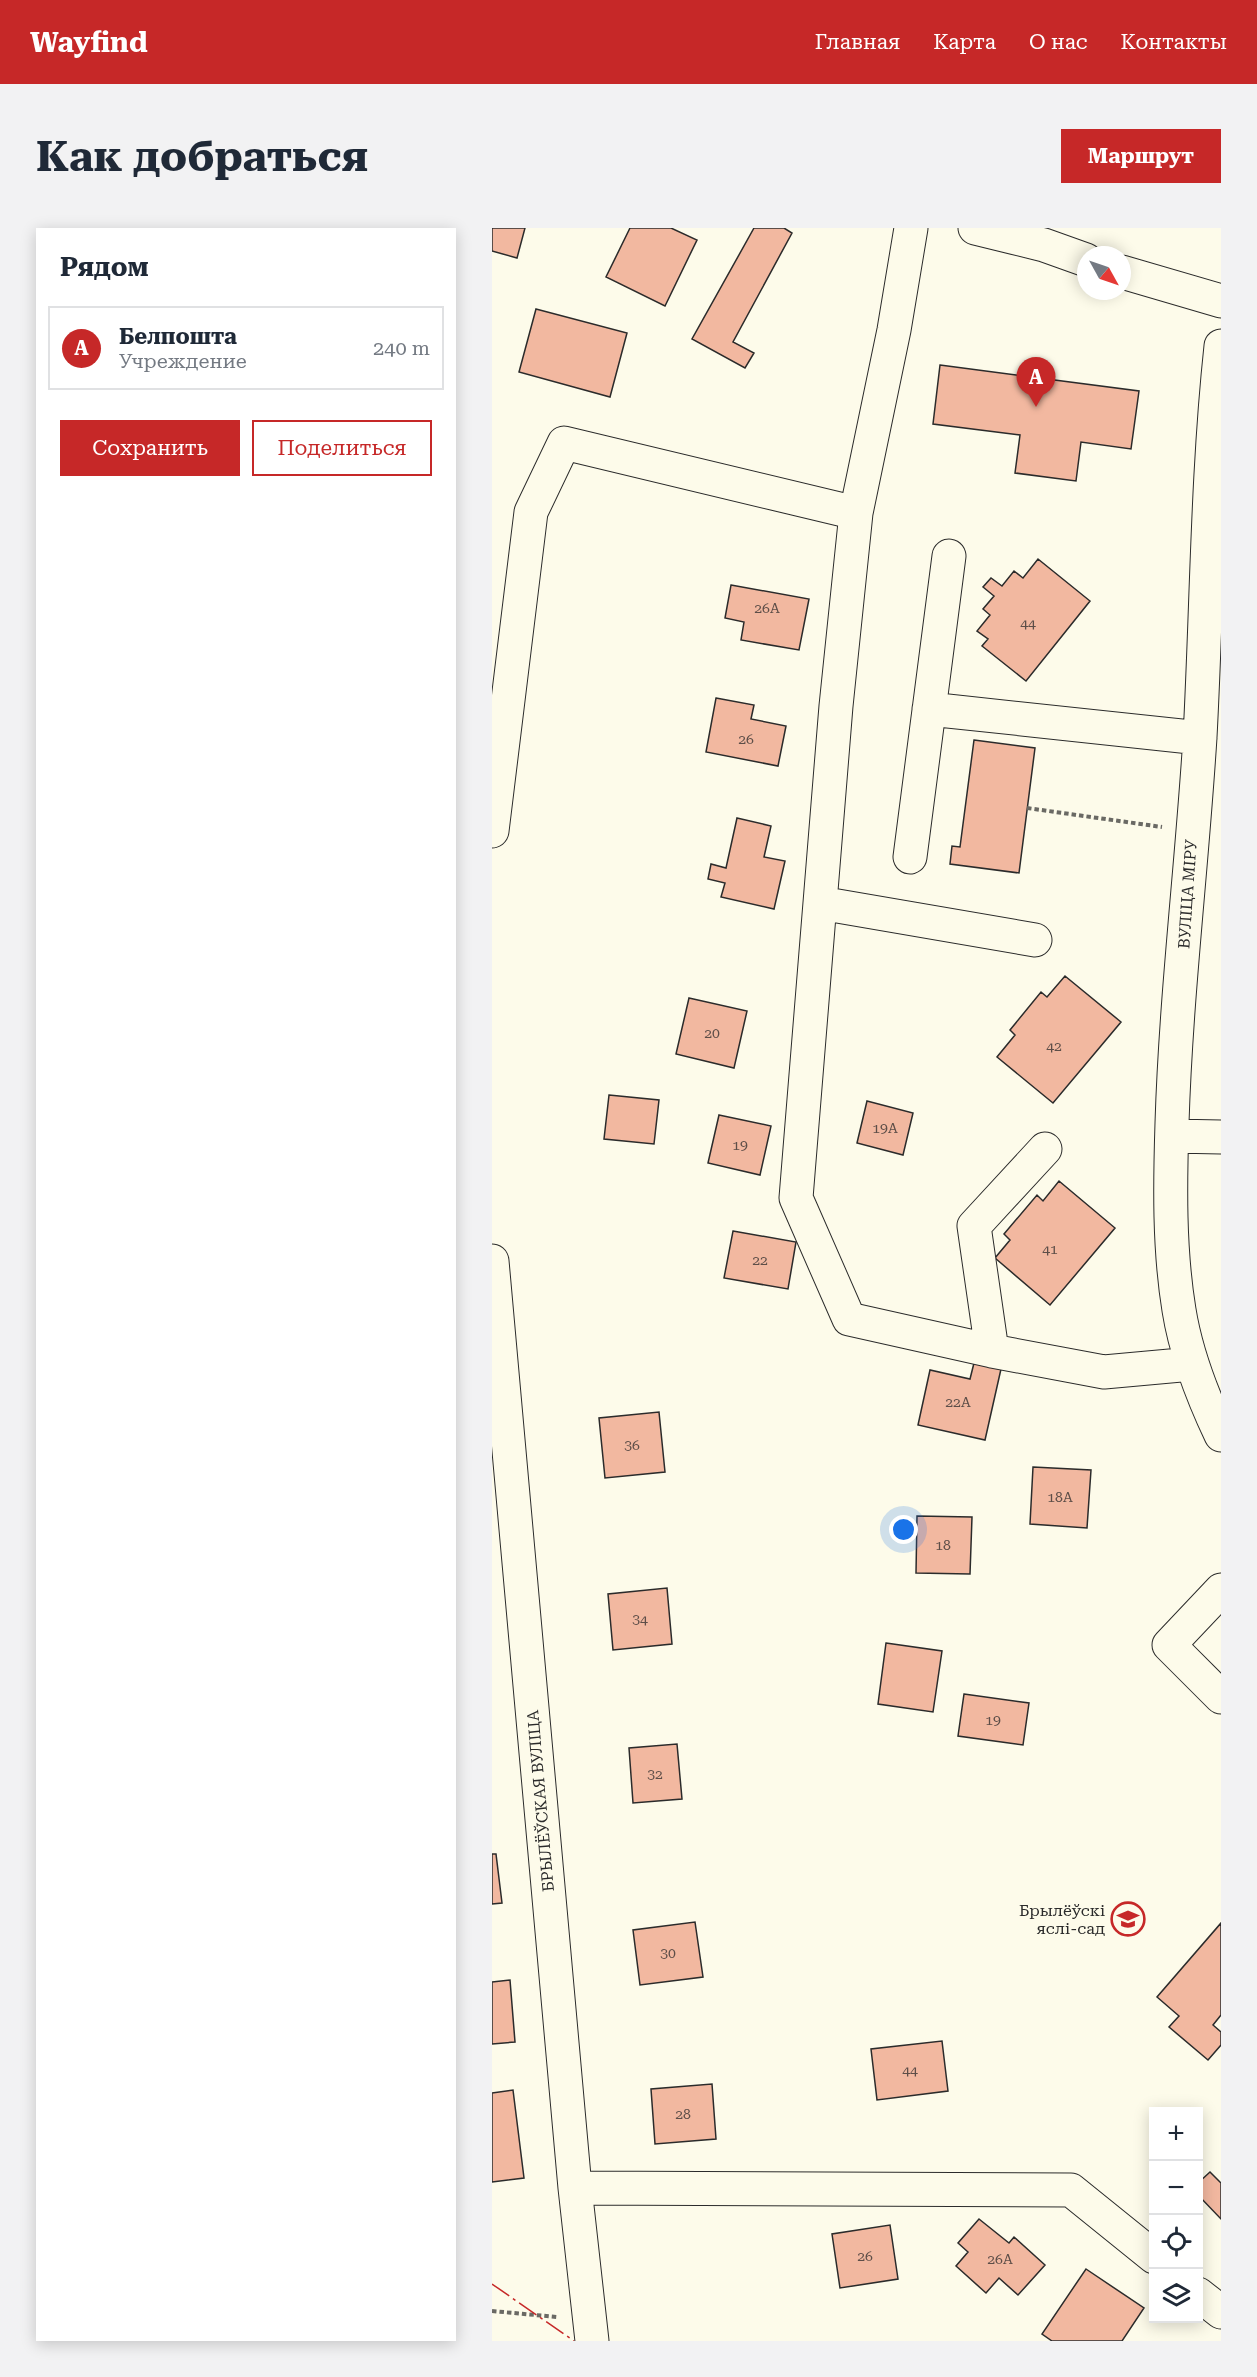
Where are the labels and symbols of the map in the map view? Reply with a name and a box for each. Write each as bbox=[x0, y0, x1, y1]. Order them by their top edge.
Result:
north arrow bbox=[1077, 246, 1131, 300]
pin: A bbox=[1016, 358, 1056, 407]
house number: 26А bbox=[754, 600, 780, 616]
house number: 44 bbox=[1020, 615, 1036, 631]
house number: 26 bbox=[738, 731, 754, 747]
street label: ВУЛІЦА МІРУ bbox=[1174, 839, 1201, 949]
house number: 20 bbox=[704, 1025, 720, 1041]
house number: 42 bbox=[1046, 1038, 1062, 1054]
house number: 19А bbox=[872, 1120, 898, 1136]
house number: 19 bbox=[732, 1137, 748, 1153]
house number: 41 bbox=[1042, 1241, 1058, 1257]
house number: 22 bbox=[752, 1252, 768, 1268]
house number: 22А bbox=[945, 1394, 971, 1410]
house number: 36 bbox=[624, 1437, 640, 1453]
house number: 18А bbox=[1047, 1489, 1073, 1505]
your location bbox=[889, 1515, 918, 1544]
house number: 18 bbox=[935, 1537, 951, 1553]
house number: 34 bbox=[632, 1611, 648, 1627]
street label: БРЫЛЁЎСКАЯ ВУЛІЦА bbox=[523, 1709, 558, 1893]
house number: 19 bbox=[985, 1712, 1001, 1728]
house number: 32 bbox=[647, 1766, 663, 1782]
place label: Брылёўскі яслі-сад bbox=[1019, 1901, 1105, 1938]
school or university icon: Брылёўскі яслі-сад bbox=[1110, 1901, 1146, 1937]
house number: 30 bbox=[660, 1945, 676, 1961]
house number: 44 bbox=[902, 2062, 918, 2078]
house number: 28 bbox=[675, 2106, 691, 2122]
house number: 26 bbox=[857, 2248, 873, 2264]
house number: 26А bbox=[987, 2251, 1013, 2267]

